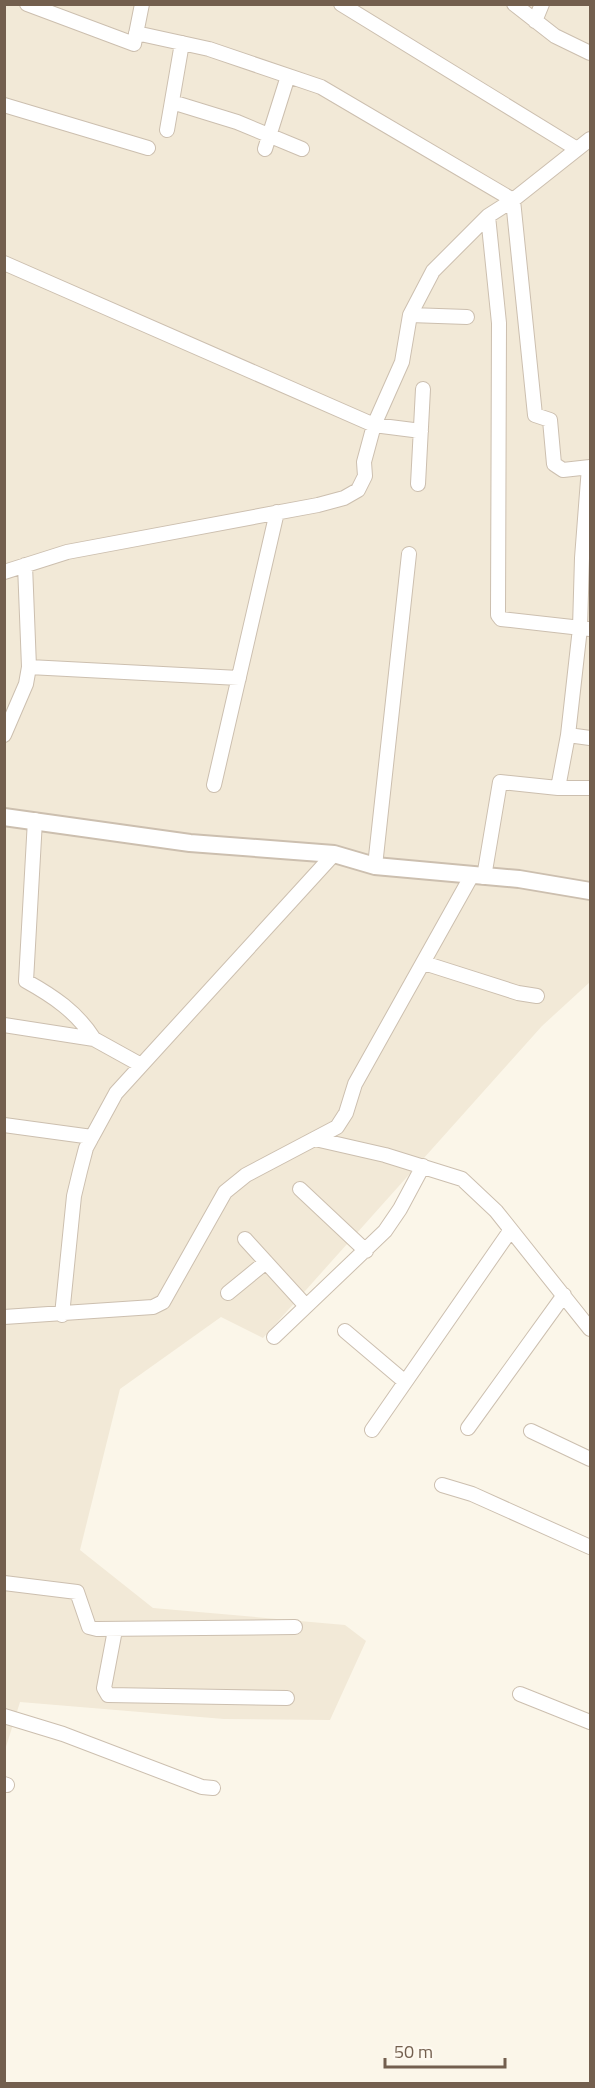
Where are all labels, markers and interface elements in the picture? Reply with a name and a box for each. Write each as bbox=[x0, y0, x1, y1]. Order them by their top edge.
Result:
scale bar bbox=[385, 2031, 505, 2069]
text: 50 m bbox=[394, 2038, 433, 2065]

